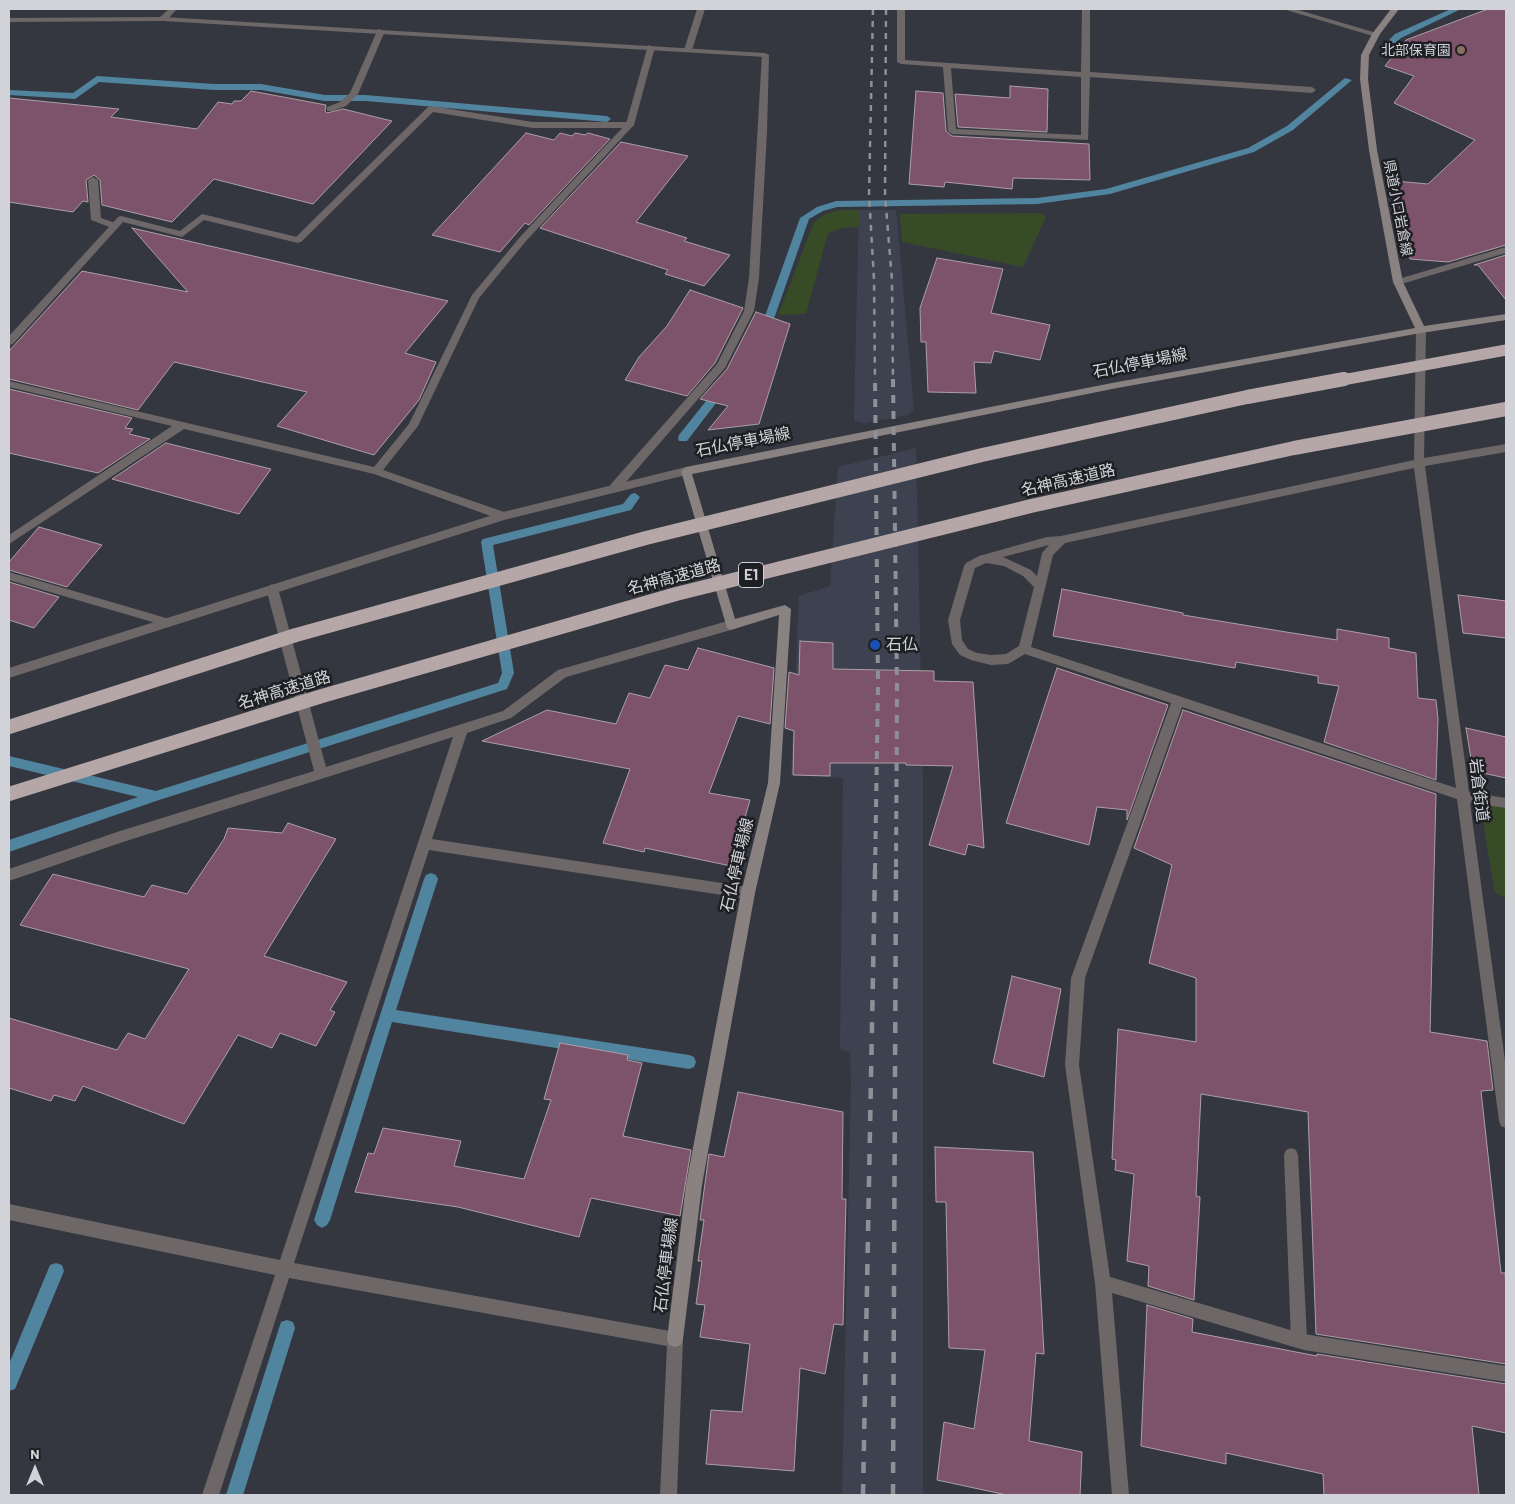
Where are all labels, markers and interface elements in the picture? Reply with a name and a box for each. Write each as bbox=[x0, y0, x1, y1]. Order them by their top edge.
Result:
place label: 北部保育園 bbox=[1381, 42, 1451, 58]
marker: 北部保育園 bbox=[1455, 44, 1467, 56]
street label: 県道小口岩倉線 bbox=[1380, 158, 1416, 258]
street label: 石仏停車場線 bbox=[1091, 344, 1189, 382]
street label: 石仏停車場線 bbox=[694, 423, 792, 461]
street label: 名神高速道路 bbox=[1019, 460, 1117, 500]
street label: 名神高速道路 bbox=[625, 555, 723, 599]
road number: E1 bbox=[738, 562, 764, 588]
place label: 石仏 bbox=[886, 635, 918, 655]
marker: 石仏 bbox=[868, 638, 882, 652]
street label: 名神高速道路 bbox=[235, 667, 333, 713]
street label: 岩倉街道 bbox=[1466, 757, 1492, 823]
street label: 石仏停車場線 bbox=[717, 816, 757, 914]
street label: 石仏停車場線 bbox=[651, 1216, 681, 1314]
north arrow bbox=[10, 1444, 60, 1494]
text: N bbox=[30, 1445, 40, 1462]

